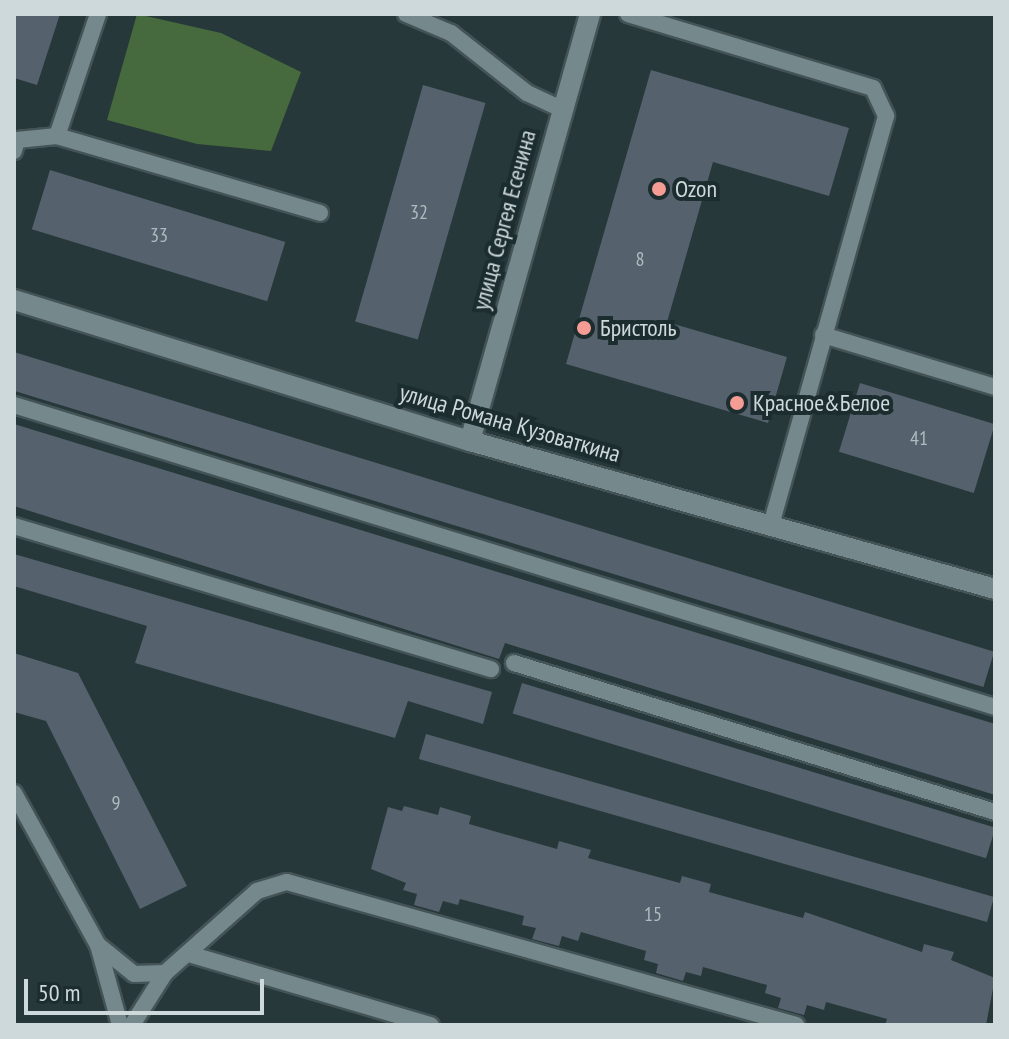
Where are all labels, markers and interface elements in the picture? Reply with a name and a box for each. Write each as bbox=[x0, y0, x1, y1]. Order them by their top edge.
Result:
street label: улица Сергея Есенина bbox=[466, 127, 542, 313]
place label: Ozon bbox=[675, 175, 717, 203]
marker: Ozon bbox=[650, 180, 668, 198]
house number: 32 bbox=[410, 200, 428, 224]
house number: 33 bbox=[150, 223, 168, 247]
house number: 8 bbox=[636, 247, 644, 271]
place label: Бристоль bbox=[600, 314, 677, 342]
marker: Бристоль bbox=[575, 319, 593, 337]
street label: улица Романа Кузоваткина bbox=[396, 378, 624, 468]
place label: Красное&Белое bbox=[753, 389, 890, 417]
marker: Красное&Белое bbox=[728, 394, 746, 412]
house number: 41 bbox=[910, 426, 928, 450]
house number: 9 bbox=[112, 791, 120, 815]
house number: 15 bbox=[644, 902, 662, 926]
scale bar bbox=[28, 963, 268, 1013]
text: 50 m bbox=[38, 977, 80, 1008]

